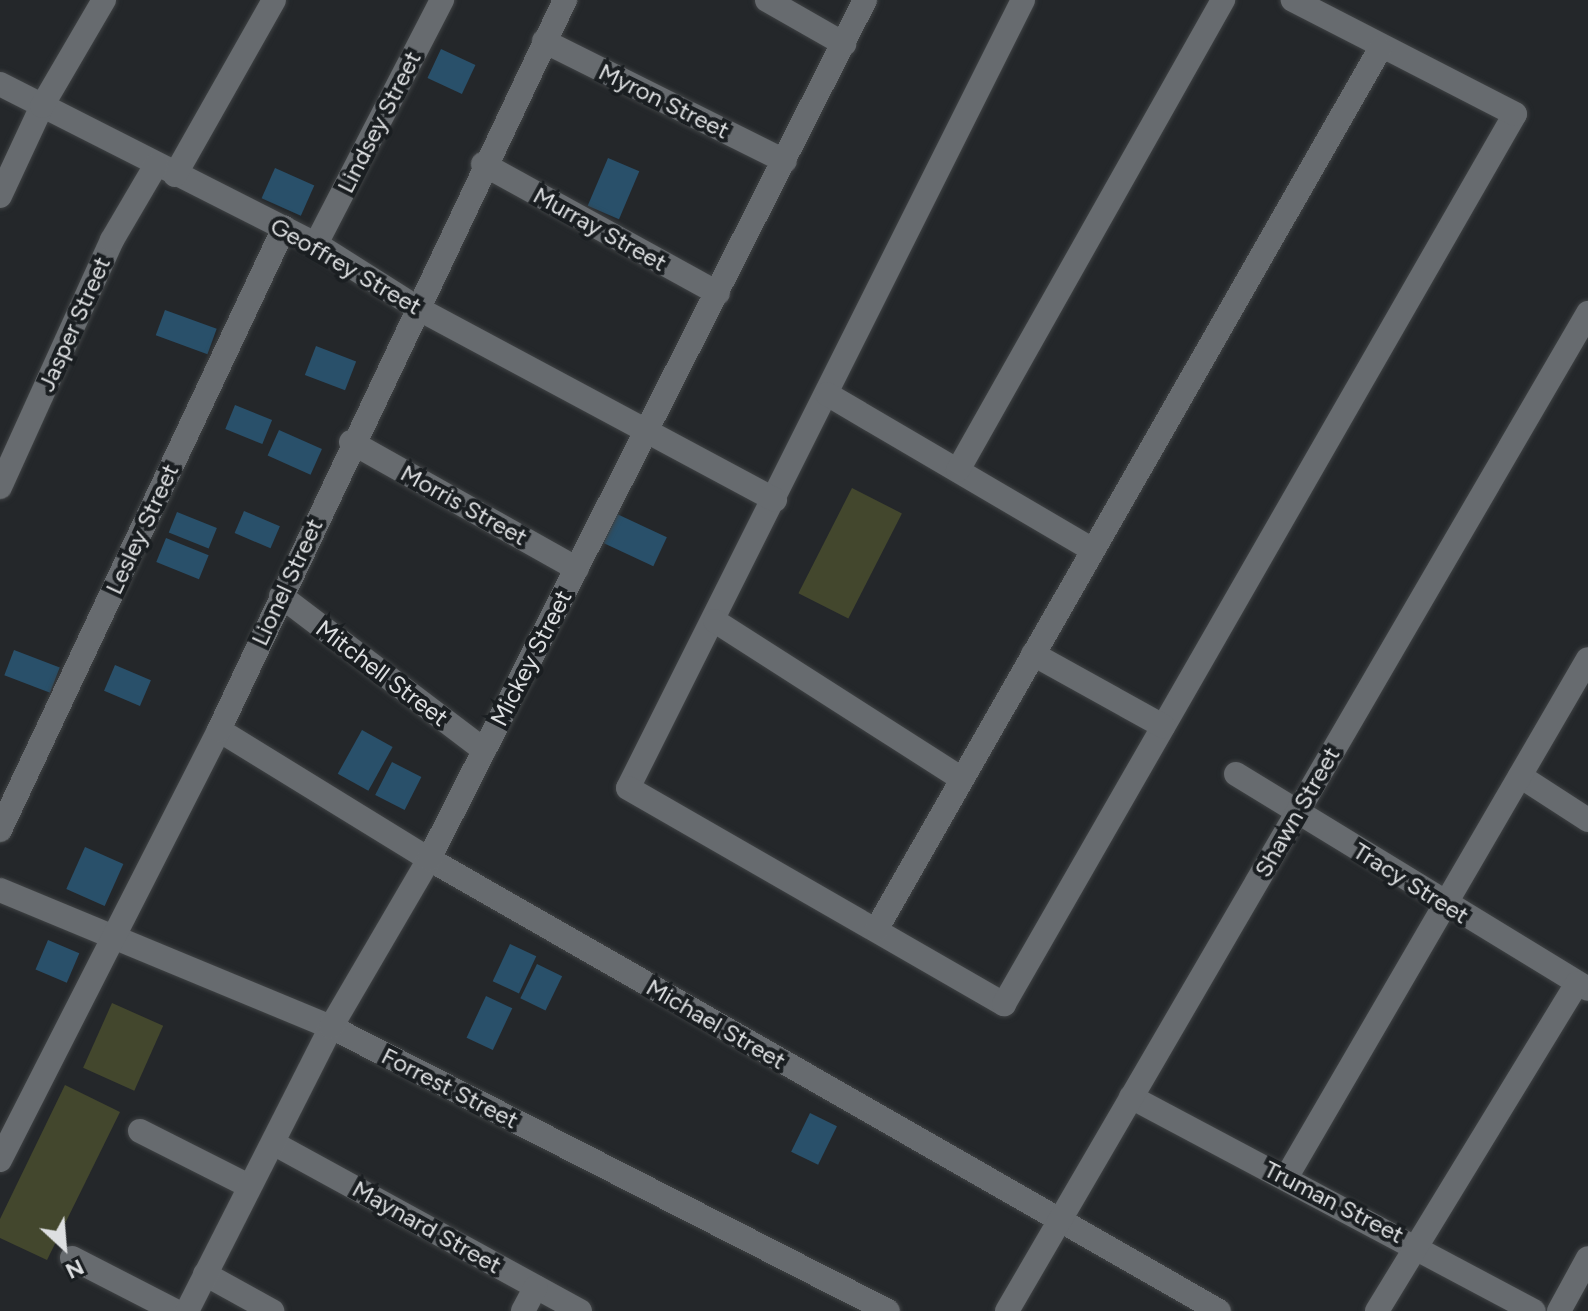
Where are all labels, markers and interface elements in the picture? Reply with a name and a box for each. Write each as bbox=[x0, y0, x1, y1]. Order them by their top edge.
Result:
street label: Lindsey Street bbox=[331, 46, 427, 198]
street label: Myron Street bbox=[594, 57, 734, 145]
street label: Murray Street bbox=[528, 181, 672, 277]
street label: Geoffrey Street bbox=[265, 211, 427, 321]
street label: Jasper Street bbox=[31, 252, 117, 396]
street label: Morris Street bbox=[396, 458, 532, 552]
street label: Lesley Street bbox=[99, 459, 185, 599]
street label: Lionel Street bbox=[245, 514, 329, 650]
street label: Mickey Street bbox=[484, 585, 578, 731]
street label: Mitchell Street bbox=[310, 614, 454, 732]
street label: Shawn Street bbox=[1248, 742, 1346, 882]
street label: Tracy Street bbox=[1348, 836, 1474, 930]
street label: Michael Street bbox=[641, 973, 791, 1075]
street label: Forrest Street bbox=[377, 1041, 523, 1135]
street label: Truman Street bbox=[1259, 1154, 1409, 1250]
street label: Maynard Street bbox=[347, 1174, 507, 1280]
north arrow bbox=[24, 1207, 104, 1287]
text: N bbox=[61, 1253, 88, 1285]

